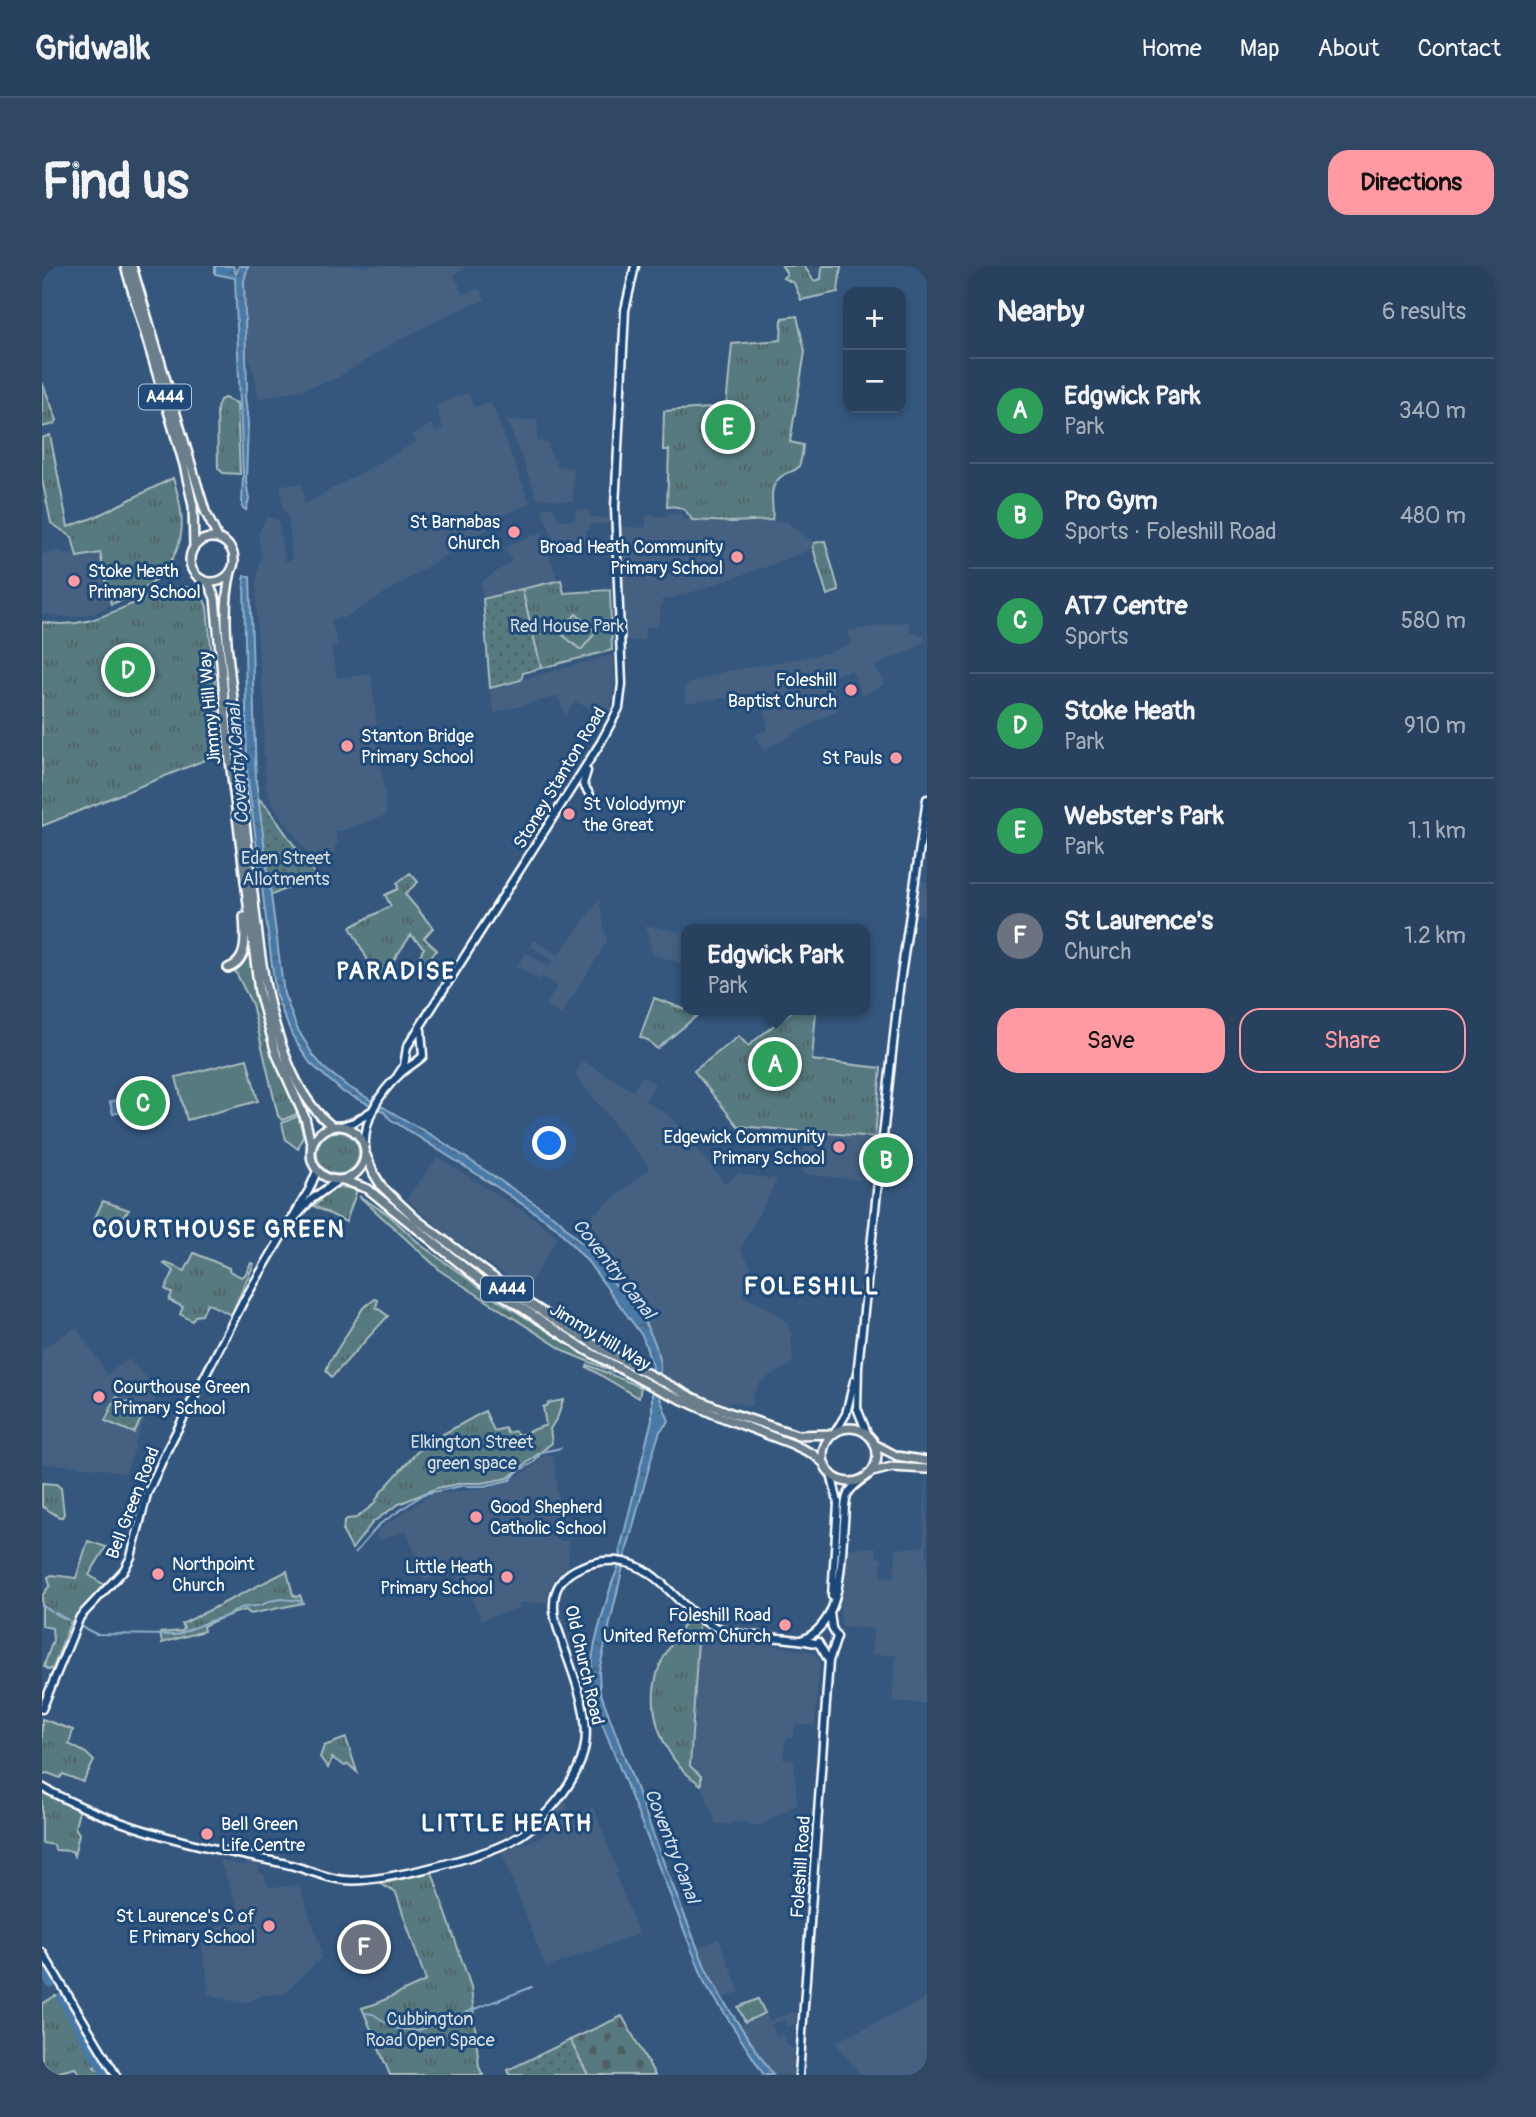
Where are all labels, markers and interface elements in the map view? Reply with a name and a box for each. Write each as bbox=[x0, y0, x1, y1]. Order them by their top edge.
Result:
text: Gridwalk bbox=[35, 28, 150, 69]
text: Home bbox=[1141, 34, 1202, 63]
text: Map bbox=[1240, 34, 1280, 63]
text: About bbox=[1318, 34, 1380, 63]
text: Contact bbox=[1418, 34, 1501, 63]
button: Directions bbox=[1328, 150, 1494, 215]
text: Find us bbox=[42, 152, 189, 213]
map controls bbox=[843, 287, 906, 413]
button: + bbox=[843, 287, 906, 350]
text: Nearby bbox=[997, 293, 1084, 330]
text: 6 results bbox=[1382, 297, 1466, 326]
button: − bbox=[843, 350, 906, 413]
text: Edgwick Park bbox=[1064, 380, 1201, 412]
road number: A444 bbox=[139, 385, 191, 410]
text: A bbox=[1013, 396, 1027, 425]
text: 340 m bbox=[1399, 396, 1466, 425]
pin: E bbox=[705, 401, 751, 453]
text: Park bbox=[1064, 412, 1104, 441]
text: Pro Gym bbox=[1064, 485, 1158, 517]
text: B bbox=[1013, 501, 1027, 530]
text: 480 m bbox=[1400, 501, 1466, 530]
place label: St Barnabas Church bbox=[410, 511, 500, 555]
text: Sports · Foleshill Road bbox=[1064, 517, 1277, 546]
marker: St Barnabas Church bbox=[506, 524, 522, 540]
place label: Broad Heath Community Primary School bbox=[539, 536, 723, 580]
marker: Broad Heath Community Primary School bbox=[729, 549, 745, 565]
place label: Stoke Heath Primary School bbox=[88, 560, 201, 604]
marker: Stoke Heath Primary School bbox=[66, 573, 82, 589]
text: AT7 Centre bbox=[1064, 590, 1187, 622]
text: C bbox=[1013, 606, 1027, 635]
text: 580 m bbox=[1401, 606, 1466, 635]
park label: Red House Park bbox=[510, 615, 625, 638]
text: Sports bbox=[1064, 622, 1128, 651]
pin: D bbox=[105, 644, 151, 696]
street label: Jimmy Hill Way bbox=[194, 650, 226, 766]
place label: Foleshill Baptist Church bbox=[728, 669, 837, 713]
marker: Foleshill Baptist Church bbox=[843, 682, 859, 698]
text: Stoke Heath bbox=[1064, 695, 1195, 727]
water label: Coventry Canal bbox=[222, 700, 254, 825]
street label: Stoney Stanton Road bbox=[509, 703, 611, 853]
text: D bbox=[1013, 711, 1027, 740]
text: 910 m bbox=[1404, 711, 1466, 740]
place label: Stanton Bridge Primary School bbox=[361, 725, 474, 769]
text: Park bbox=[1064, 727, 1104, 756]
marker: Stanton Bridge Primary School bbox=[339, 738, 355, 754]
place label: St Pauls bbox=[822, 747, 882, 770]
marker: St Pauls bbox=[888, 750, 904, 766]
place label: St Volodymyr the Great bbox=[582, 793, 686, 837]
text: Webster's Park bbox=[1064, 800, 1224, 832]
marker: St Volodymyr the Great bbox=[561, 806, 577, 822]
text: E bbox=[1014, 816, 1026, 845]
text: 1.1 km bbox=[1408, 816, 1466, 845]
text: Park bbox=[1064, 832, 1104, 861]
park label: Eden Street Allotments bbox=[241, 847, 332, 891]
text: St Laurence's bbox=[1064, 905, 1213, 937]
text: F bbox=[1013, 921, 1027, 950]
text: 1.2 km bbox=[1404, 921, 1466, 950]
popup bbox=[681, 924, 870, 1015]
text: Church bbox=[1064, 937, 1131, 966]
text: Edgwick Park bbox=[707, 939, 844, 971]
district label: PARADISE bbox=[336, 957, 456, 986]
text: Park bbox=[707, 971, 748, 1000]
button: Save bbox=[997, 1008, 1225, 1073]
button: Share bbox=[1239, 1008, 1466, 1073]
pin: A bbox=[752, 1038, 798, 1090]
pin: C bbox=[120, 1077, 166, 1129]
your location bbox=[532, 1126, 566, 1160]
place label: Edgewick Community Primary School bbox=[664, 1126, 825, 1170]
pin: B bbox=[863, 1134, 909, 1186]
marker: Edgewick Community Primary School bbox=[831, 1139, 847, 1155]
water label: Coventry Canal bbox=[567, 1214, 662, 1326]
district label: COURTHOUSE GREEN bbox=[92, 1215, 346, 1244]
district label: FOLESHILL bbox=[744, 1272, 880, 1301]
road number: A444 bbox=[481, 1276, 533, 1302]
street label: Jimmy Hill Way bbox=[545, 1298, 655, 1376]
place label: Courthouse Green Primary School bbox=[113, 1376, 250, 1420]
marker: Courthouse Green Primary School bbox=[91, 1389, 107, 1405]
park label: Elkington Street green space bbox=[410, 1431, 534, 1475]
street label: Bell Green Road bbox=[101, 1444, 165, 1562]
place label: Good Shepherd Catholic School bbox=[490, 1496, 607, 1540]
marker: Good Shepherd Catholic School bbox=[468, 1509, 484, 1525]
place label: Northpoint Church bbox=[172, 1553, 255, 1597]
place label: Little Heath Primary School bbox=[380, 1556, 493, 1600]
marker: Northpoint Church bbox=[150, 1566, 166, 1582]
marker: Little Heath Primary School bbox=[499, 1569, 515, 1585]
street label: Old Church Road bbox=[559, 1603, 609, 1727]
place label: Foleshill Road United Reform Church bbox=[603, 1604, 771, 1648]
marker: Foleshill Road United Reform Church bbox=[777, 1617, 793, 1633]
water label: Coventry Canal bbox=[639, 1785, 706, 1909]
district label: LITTLE HEATH bbox=[421, 1809, 593, 1838]
place label: Bell Green Life Centre bbox=[221, 1813, 305, 1857]
street label: Foleshill Road bbox=[786, 1815, 816, 1919]
marker: Bell Green Life Centre bbox=[199, 1826, 215, 1842]
place label: St Laurence's C of E Primary School bbox=[116, 1905, 256, 1949]
marker: St Laurence's C of E Primary School bbox=[261, 1918, 277, 1934]
pin: F bbox=[341, 1921, 387, 1973]
park label: Cubbington Road Open Space bbox=[365, 2008, 495, 2052]

